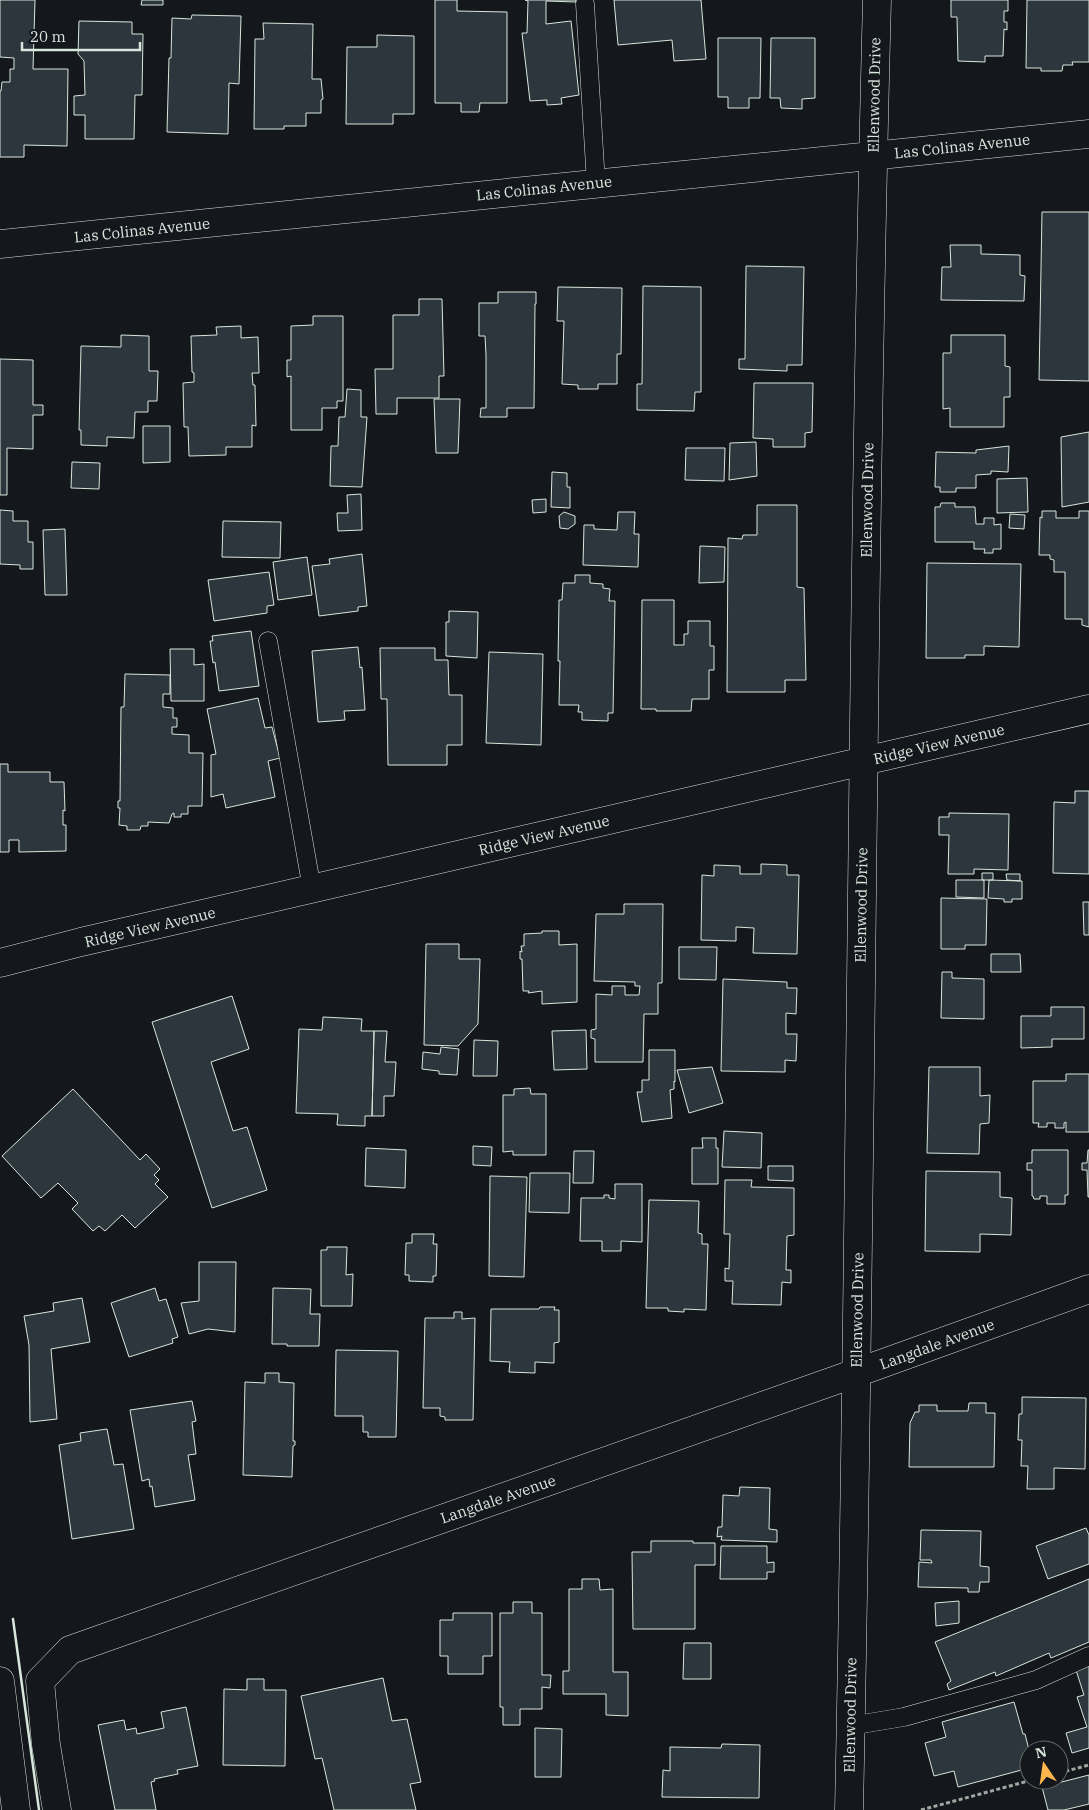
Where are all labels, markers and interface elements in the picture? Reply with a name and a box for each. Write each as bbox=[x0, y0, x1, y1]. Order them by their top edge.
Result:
scale bar bbox=[22, 20, 140, 52]
text: 20 m bbox=[30, 27, 66, 46]
street label: Ellenwood Drive bbox=[863, 37, 885, 153]
street label: Las Colinas Avenue bbox=[893, 129, 1031, 163]
street label: Las Colinas Avenue bbox=[475, 171, 613, 205]
street label: Las Colinas Avenue bbox=[73, 213, 211, 247]
street label: Ellenwood Drive bbox=[856, 442, 878, 558]
street label: Ridge View Avenue bbox=[872, 720, 1006, 768]
street label: Ridge View Avenue bbox=[477, 811, 611, 859]
street label: Ellenwood Drive bbox=[850, 847, 872, 963]
street label: Ridge View Avenue bbox=[83, 903, 217, 951]
street label: Ellenwood Drive bbox=[846, 1252, 868, 1368]
street label: Langdale Avenue bbox=[877, 1314, 997, 1374]
street label: Langdale Avenue bbox=[438, 1470, 558, 1528]
street label: Ellenwood Drive bbox=[839, 1657, 861, 1773]
north arrow bbox=[1019, 1740, 1069, 1790]
text: N bbox=[1034, 1742, 1048, 1762]

